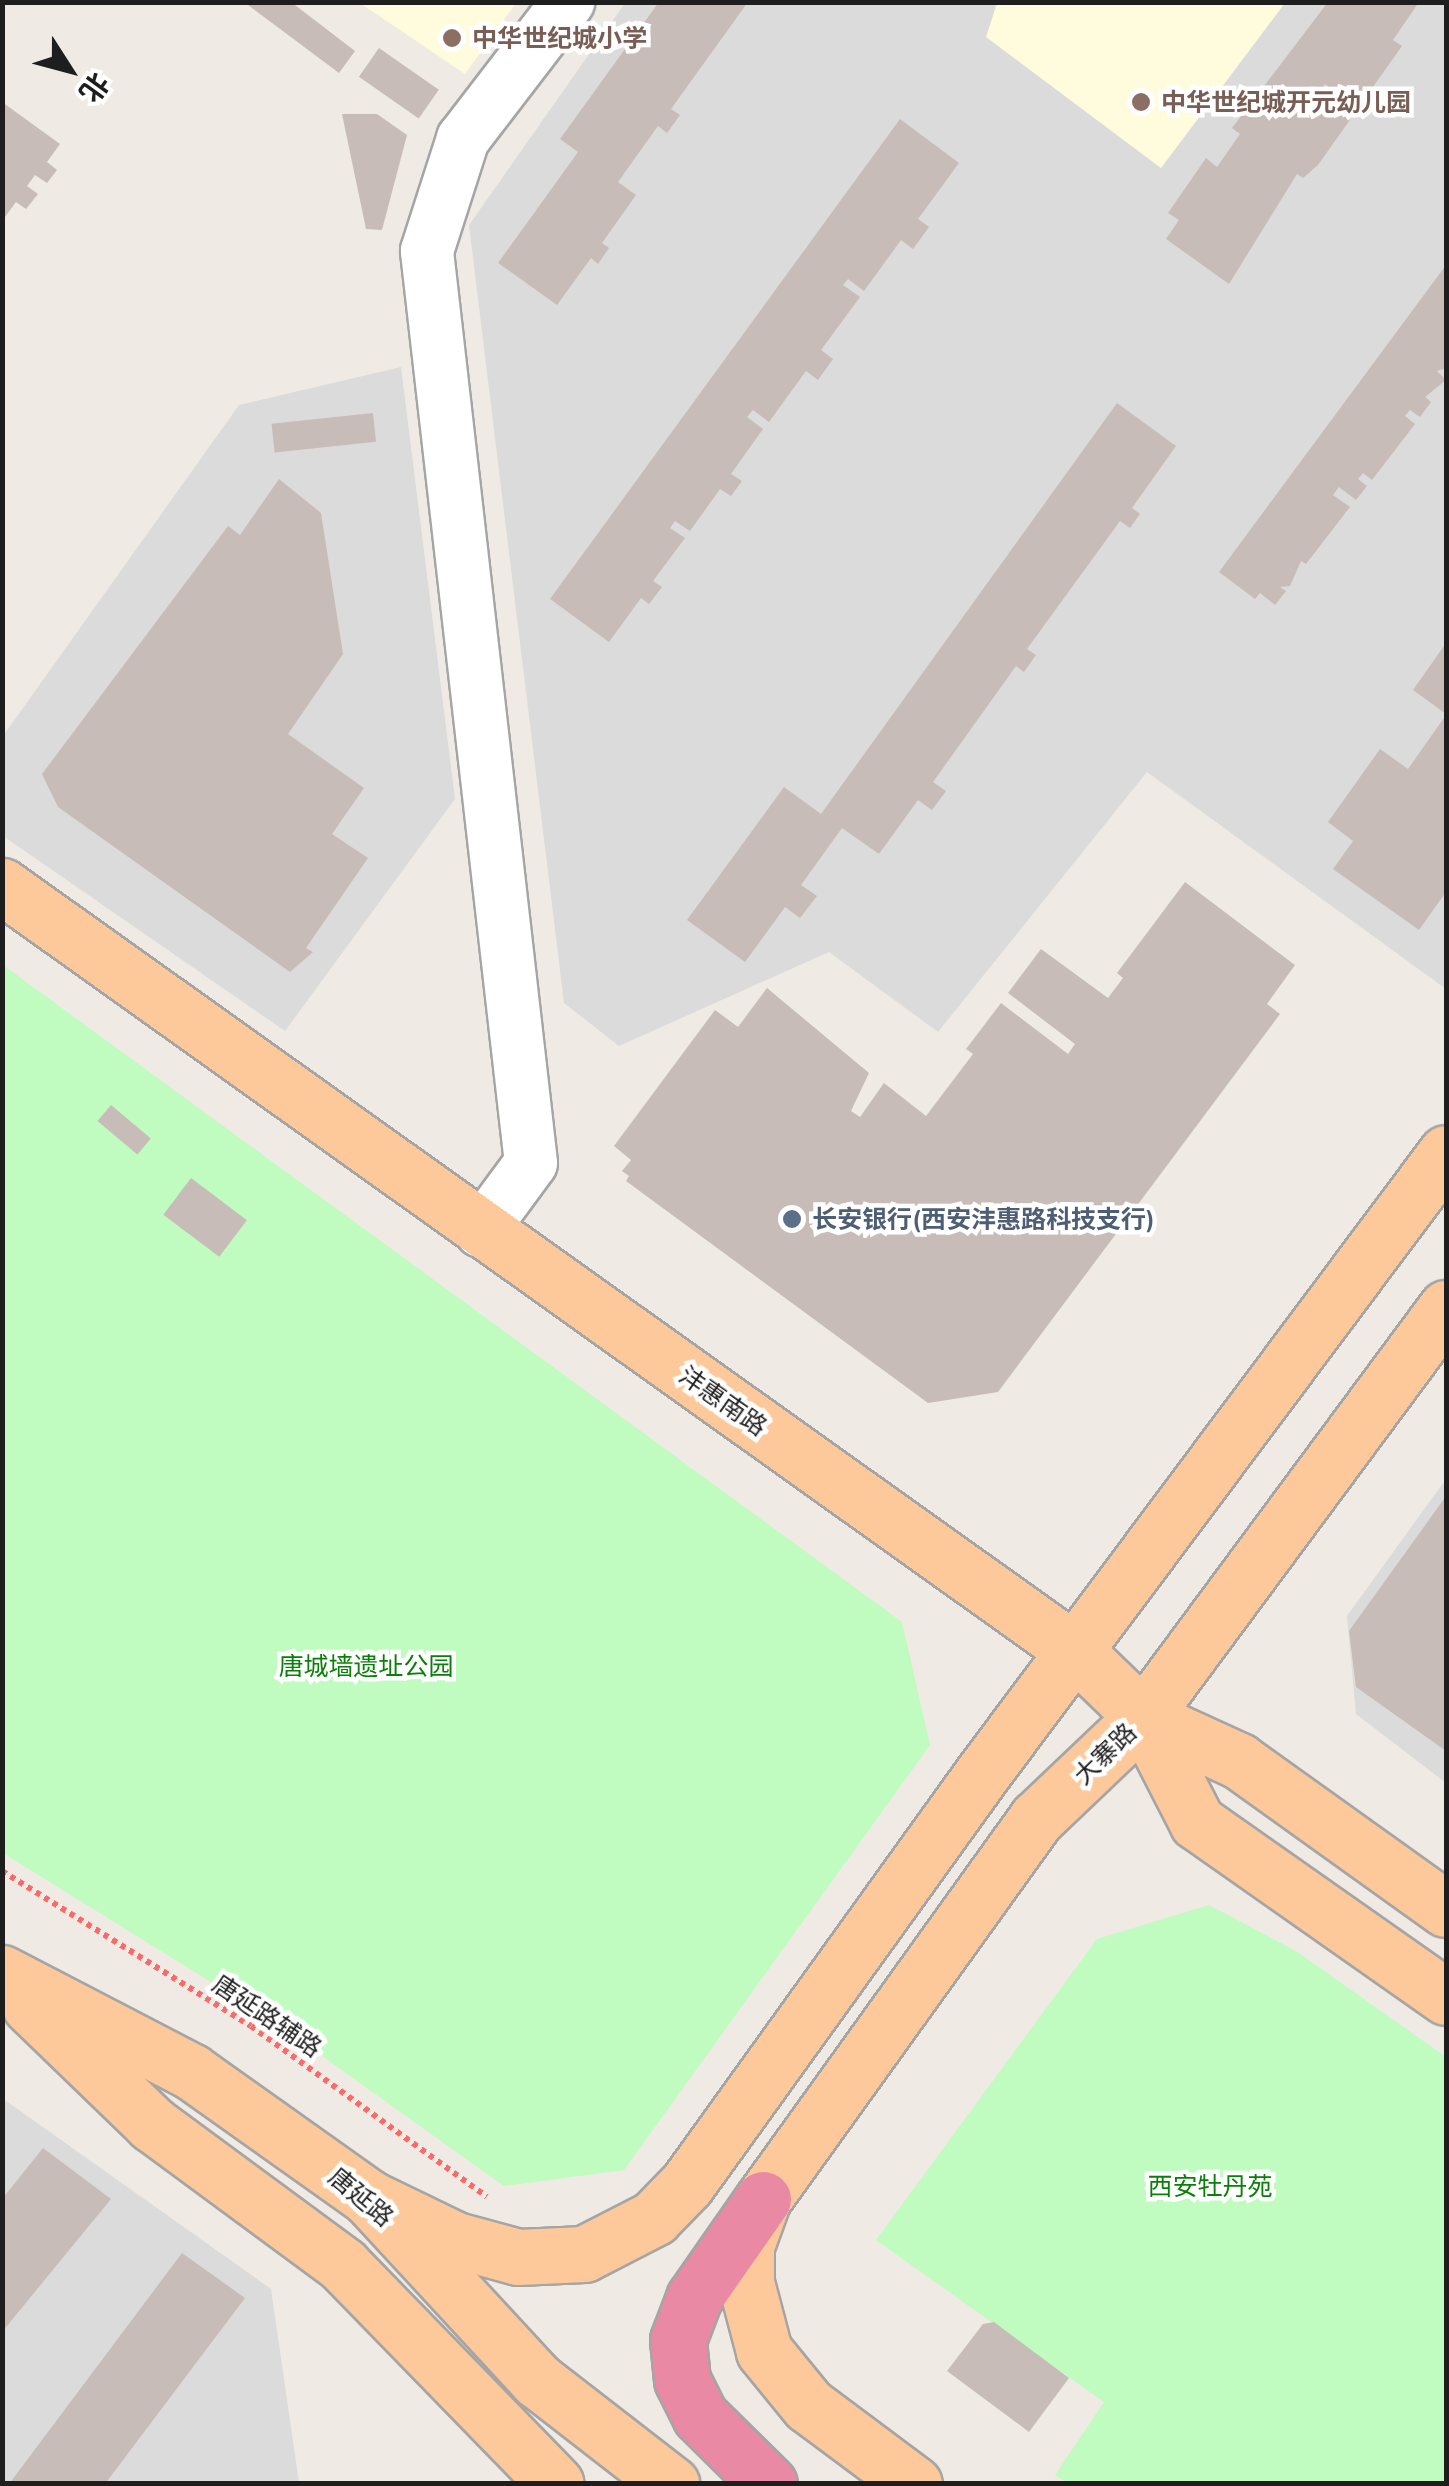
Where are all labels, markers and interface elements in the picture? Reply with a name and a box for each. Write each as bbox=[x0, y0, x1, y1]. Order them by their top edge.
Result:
north arrow bbox=[20, 20, 120, 120]
place label: 中华世纪城小学 bbox=[472, 23, 647, 53]
marker: 中华世纪城小学 bbox=[441, 27, 463, 49]
text: 北 bbox=[72, 66, 117, 110]
place label: 中华世纪城开元幼儿园 bbox=[1161, 87, 1411, 117]
marker: 中华世纪城开元幼儿园 bbox=[1130, 91, 1152, 113]
place label: 长安银行(西安沣惠路科技支行) bbox=[812, 1204, 1155, 1234]
marker: 长安银行(西安沣惠路科技支行) bbox=[781, 1208, 803, 1230]
street label: 沣惠南路 bbox=[673, 1360, 773, 1442]
park label: 唐城墙遗址公园 bbox=[279, 1651, 453, 1681]
street label: 大寨路 bbox=[1068, 1717, 1142, 1791]
street label: 唐延路辅路 bbox=[207, 1969, 327, 2063]
street label: 唐延路 bbox=[323, 2161, 399, 2233]
park label: 西安牡丹苑 bbox=[1148, 2171, 1272, 2201]

